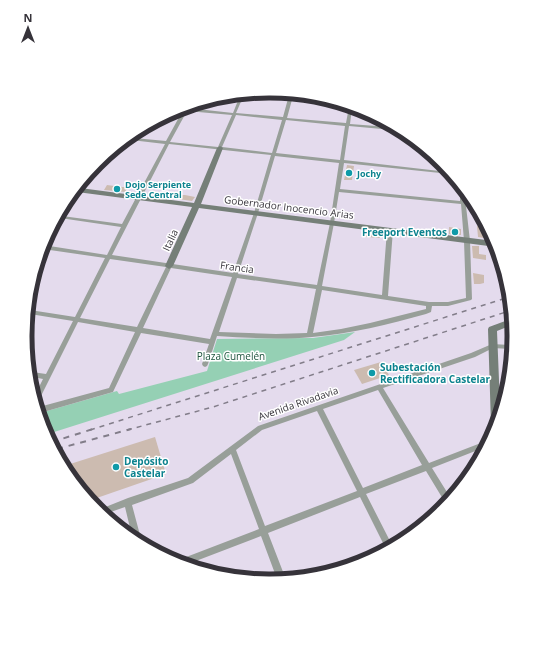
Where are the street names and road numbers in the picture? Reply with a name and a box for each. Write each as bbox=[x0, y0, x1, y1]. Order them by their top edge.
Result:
street label: Gobernador Inocencio Arias bbox=[223, 192, 355, 222]
street label: Italia bbox=[159, 227, 181, 253]
street label: Francia bbox=[219, 258, 255, 276]
street label: Avenida Rivadavia bbox=[256, 383, 340, 423]

